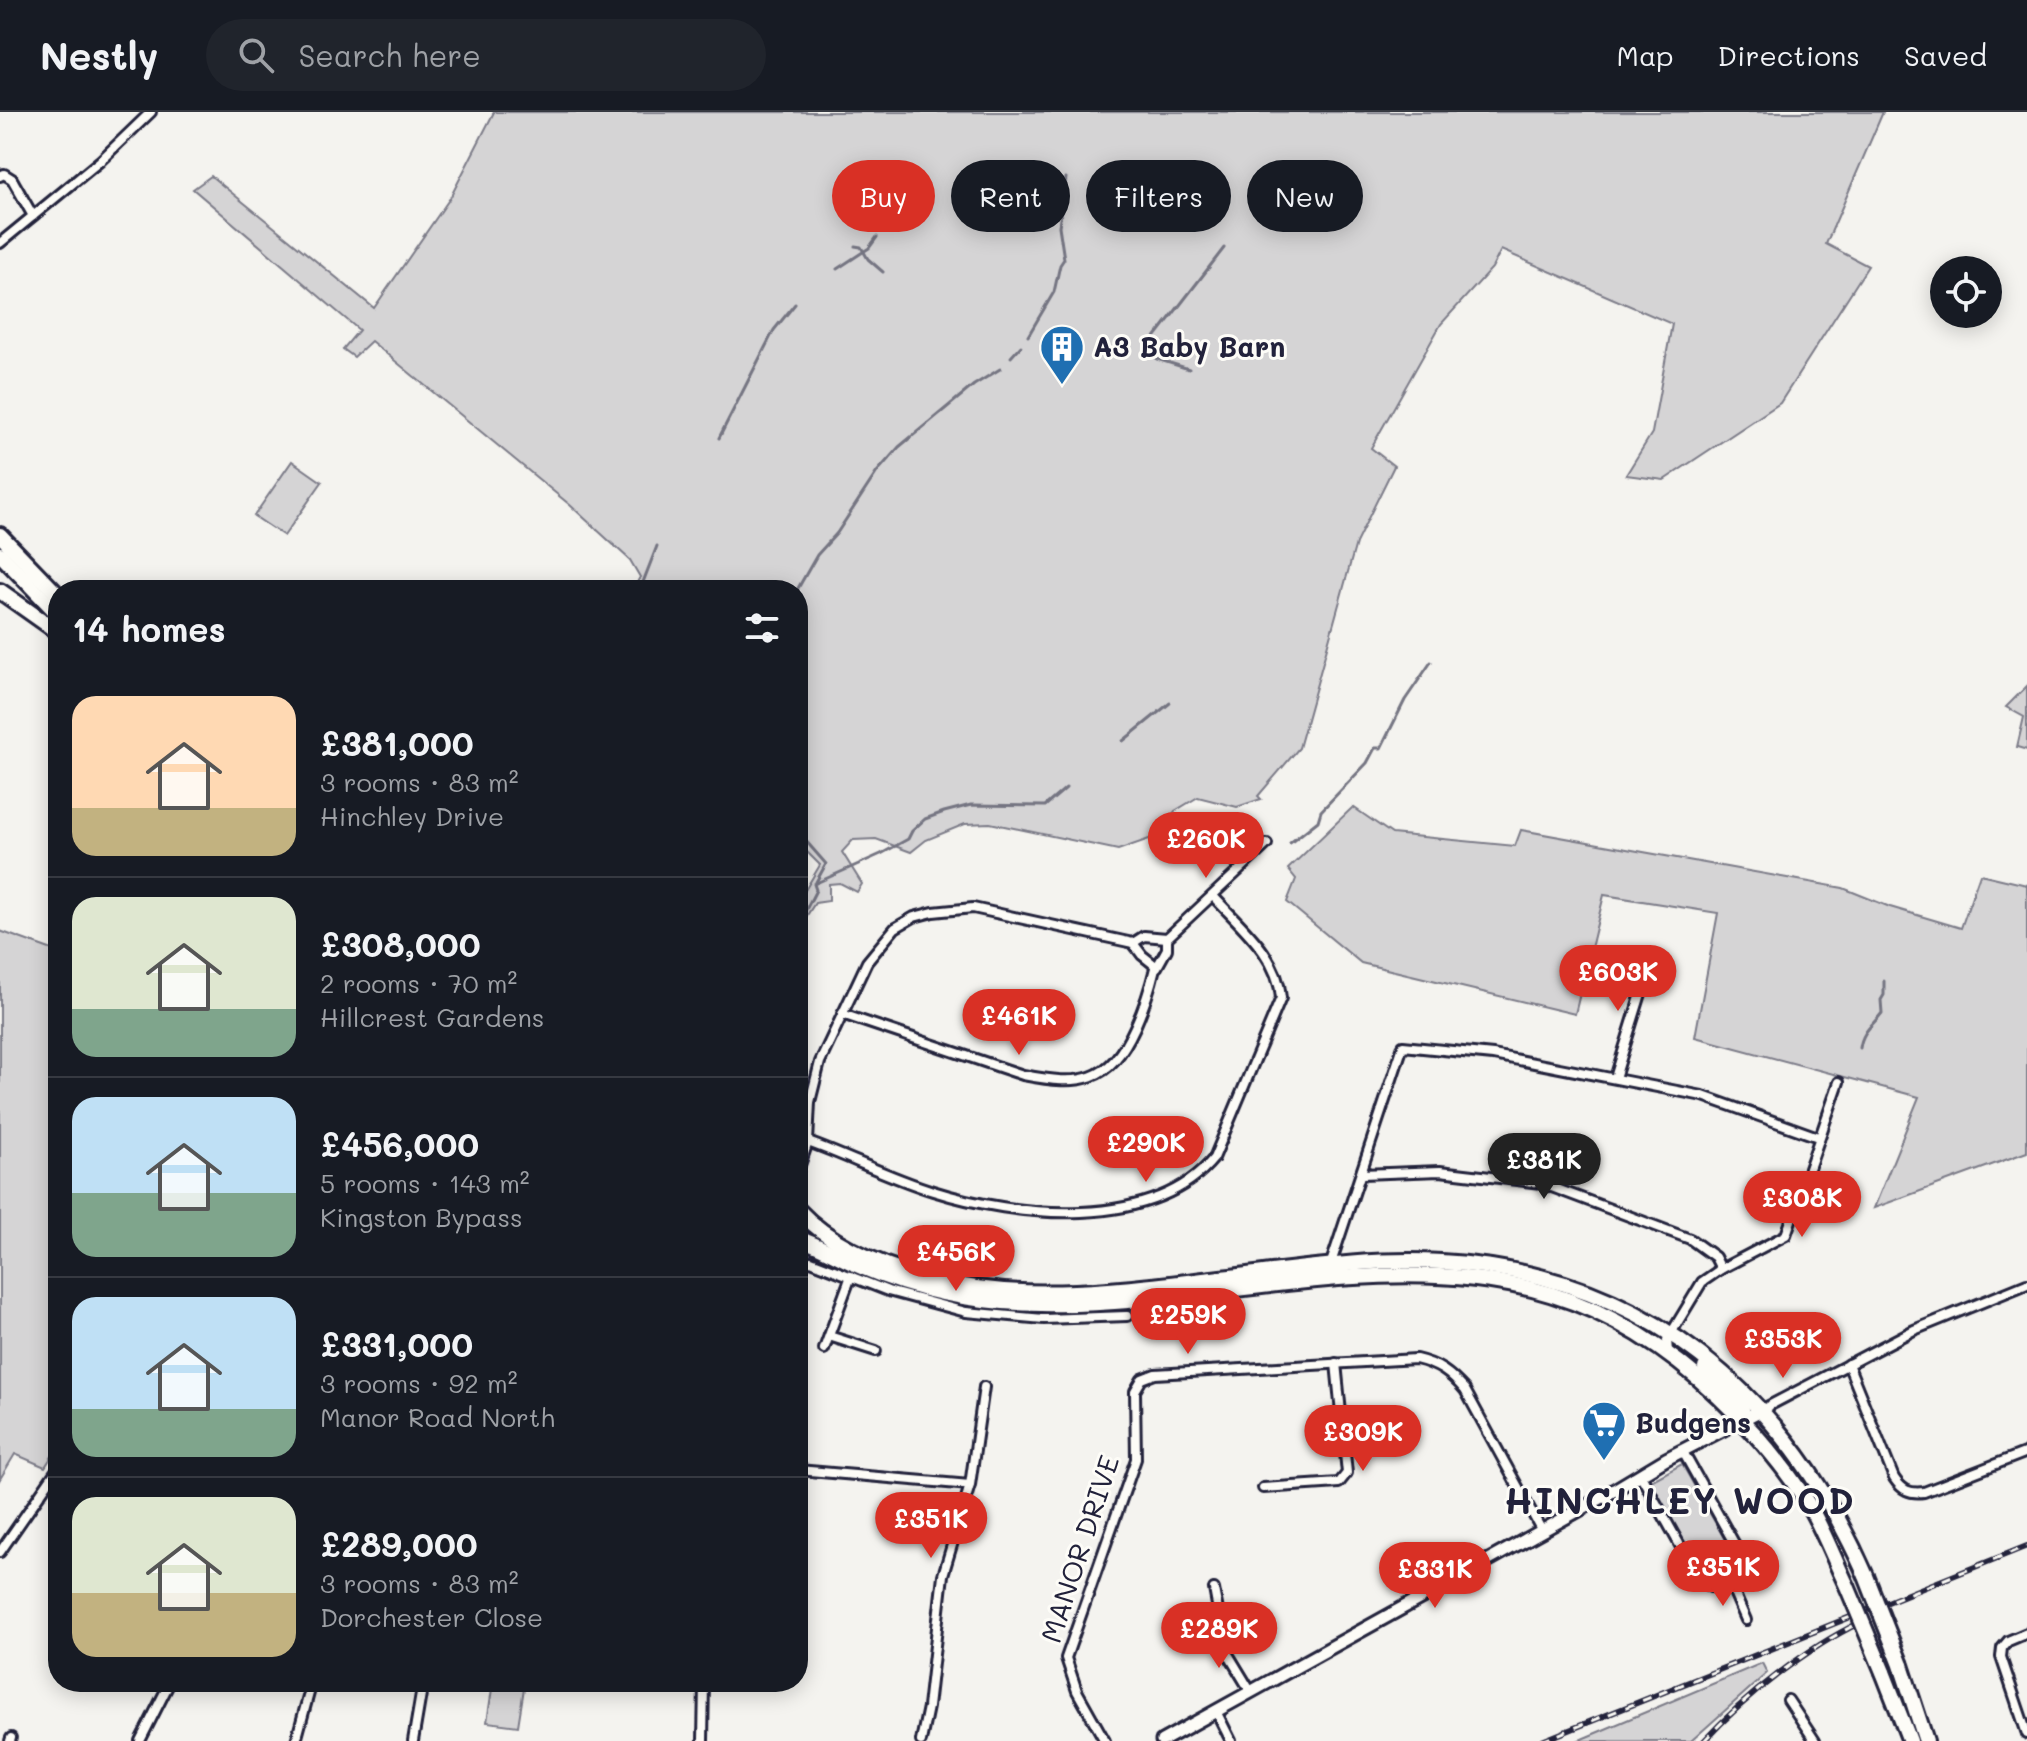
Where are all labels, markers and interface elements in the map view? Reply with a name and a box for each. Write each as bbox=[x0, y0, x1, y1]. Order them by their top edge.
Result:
search box bbox=[206, 19, 766, 91]
text: Nestly bbox=[40, 30, 158, 80]
icon: search bbox=[234, 33, 278, 77]
text: Search here bbox=[298, 35, 481, 75]
text: Map bbox=[1617, 37, 1674, 73]
text: Directions bbox=[1718, 37, 1860, 73]
text: Saved bbox=[1904, 37, 1987, 73]
chip: Buy bbox=[832, 160, 935, 232]
chip: Rent bbox=[951, 160, 1070, 232]
chip: Filters bbox=[1086, 160, 1231, 232]
chip: New bbox=[1247, 160, 1363, 232]
map controls bbox=[1930, 256, 2002, 328]
button: locate bbox=[1930, 256, 2002, 328]
building icon: A3 Baby Barn bbox=[1038, 323, 1086, 386]
place label: A3 Baby Barn bbox=[1093, 328, 1285, 365]
text: 14 homes bbox=[72, 606, 226, 651]
icon: filters bbox=[740, 606, 784, 650]
text: £381,000 bbox=[320, 720, 474, 765]
icon: home bbox=[136, 728, 232, 824]
text: 3 rooms · 83 m² bbox=[320, 765, 519, 799]
text: Hinchley Drive bbox=[320, 799, 504, 833]
pin: £260K bbox=[1150, 812, 1262, 880]
text: £260K bbox=[1166, 821, 1246, 855]
text: £308,000 bbox=[320, 921, 481, 966]
icon: home bbox=[136, 929, 232, 1025]
pin: £603K bbox=[1562, 945, 1674, 1013]
text: £603K bbox=[1577, 954, 1659, 988]
text: 2 rooms · 70 m² bbox=[320, 966, 517, 1000]
pin: £461K bbox=[963, 989, 1075, 1057]
text: £461K bbox=[980, 998, 1058, 1032]
text: Hillcrest Gardens bbox=[320, 1000, 545, 1034]
pin: £290K bbox=[1090, 1116, 1202, 1184]
text: £456,000 bbox=[320, 1121, 479, 1166]
text: £290K bbox=[1106, 1125, 1186, 1159]
icon: home bbox=[136, 1129, 232, 1225]
pin: £381K bbox=[1488, 1133, 1600, 1201]
text: £381K bbox=[1506, 1142, 1582, 1176]
text: 5 rooms · 143 m² bbox=[320, 1166, 530, 1200]
pin: £308K bbox=[1746, 1171, 1858, 1239]
text: £308K bbox=[1761, 1180, 1843, 1214]
text: Kingston Bypass bbox=[320, 1200, 523, 1234]
pin: £456K bbox=[900, 1225, 1012, 1293]
text: £456K bbox=[916, 1234, 996, 1268]
pin: £259K bbox=[1132, 1288, 1244, 1356]
text: £259K bbox=[1149, 1297, 1227, 1331]
pin: £353K bbox=[1727, 1312, 1839, 1380]
text: £331,000 bbox=[320, 1321, 473, 1366]
text: £353K bbox=[1743, 1321, 1823, 1355]
icon: home bbox=[136, 1329, 232, 1425]
text: 3 rooms · 92 m² bbox=[320, 1366, 518, 1400]
supermarket icon: Budgens bbox=[1580, 1399, 1628, 1462]
text: Manor Road North bbox=[320, 1400, 555, 1434]
place label: Budgens bbox=[1635, 1404, 1751, 1440]
pin: £309K bbox=[1307, 1405, 1419, 1473]
text: £309K bbox=[1322, 1414, 1404, 1448]
street label: MANOR DRIVE bbox=[1032, 1450, 1126, 1647]
district label: HINCHLEY WOOD bbox=[1504, 1476, 1856, 1523]
pin: £351K bbox=[875, 1492, 987, 1560]
text: £351K bbox=[893, 1501, 969, 1535]
text: £289,000 bbox=[320, 1521, 478, 1566]
icon: home bbox=[136, 1529, 232, 1625]
pin: £351K bbox=[1667, 1540, 1779, 1608]
pin: £331K bbox=[1379, 1542, 1491, 1610]
text: £351K bbox=[1685, 1549, 1761, 1583]
text: £331K bbox=[1397, 1551, 1473, 1585]
text: 3 rooms · 83 m² bbox=[320, 1566, 519, 1600]
text: Dorchester Close bbox=[320, 1600, 543, 1634]
pin: £289K bbox=[1163, 1602, 1275, 1670]
text: £289K bbox=[1179, 1611, 1259, 1645]

